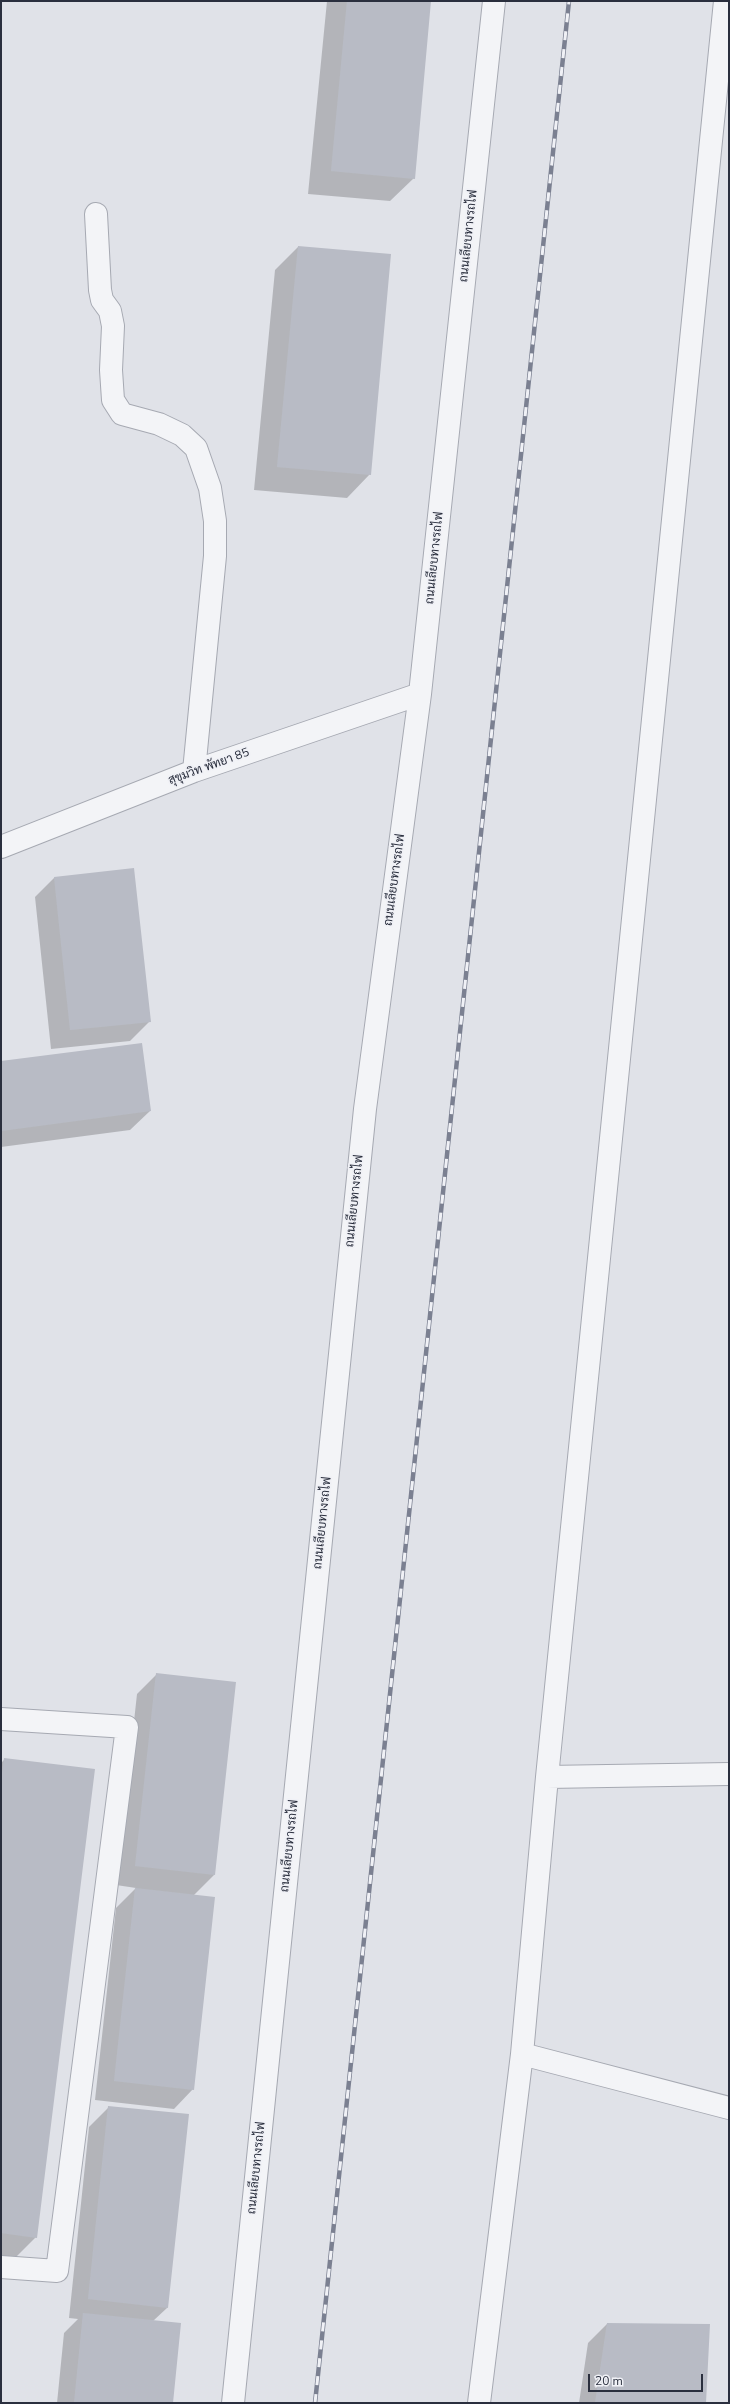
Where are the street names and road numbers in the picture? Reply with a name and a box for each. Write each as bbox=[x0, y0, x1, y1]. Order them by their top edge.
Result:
street label: ถนนเลียบทางรถไฟ bbox=[457, 189, 481, 283]
street label: ถนนเลียบทางรถไฟ bbox=[423, 511, 447, 605]
street label: สุขุมวิท พัทยา 85 bbox=[166, 746, 252, 788]
street label: ถนนเลียบทางรถไฟ bbox=[381, 833, 409, 927]
street label: ถนนเลียบทางรถไฟ bbox=[343, 1154, 367, 1248]
street label: ถนนเลียบทางรถไฟ bbox=[311, 1476, 335, 1570]
street label: ถนนเลียบทางรถไฟ bbox=[278, 1799, 302, 1893]
street label: ถนนเลียบทางรถไฟ bbox=[245, 2121, 269, 2215]

